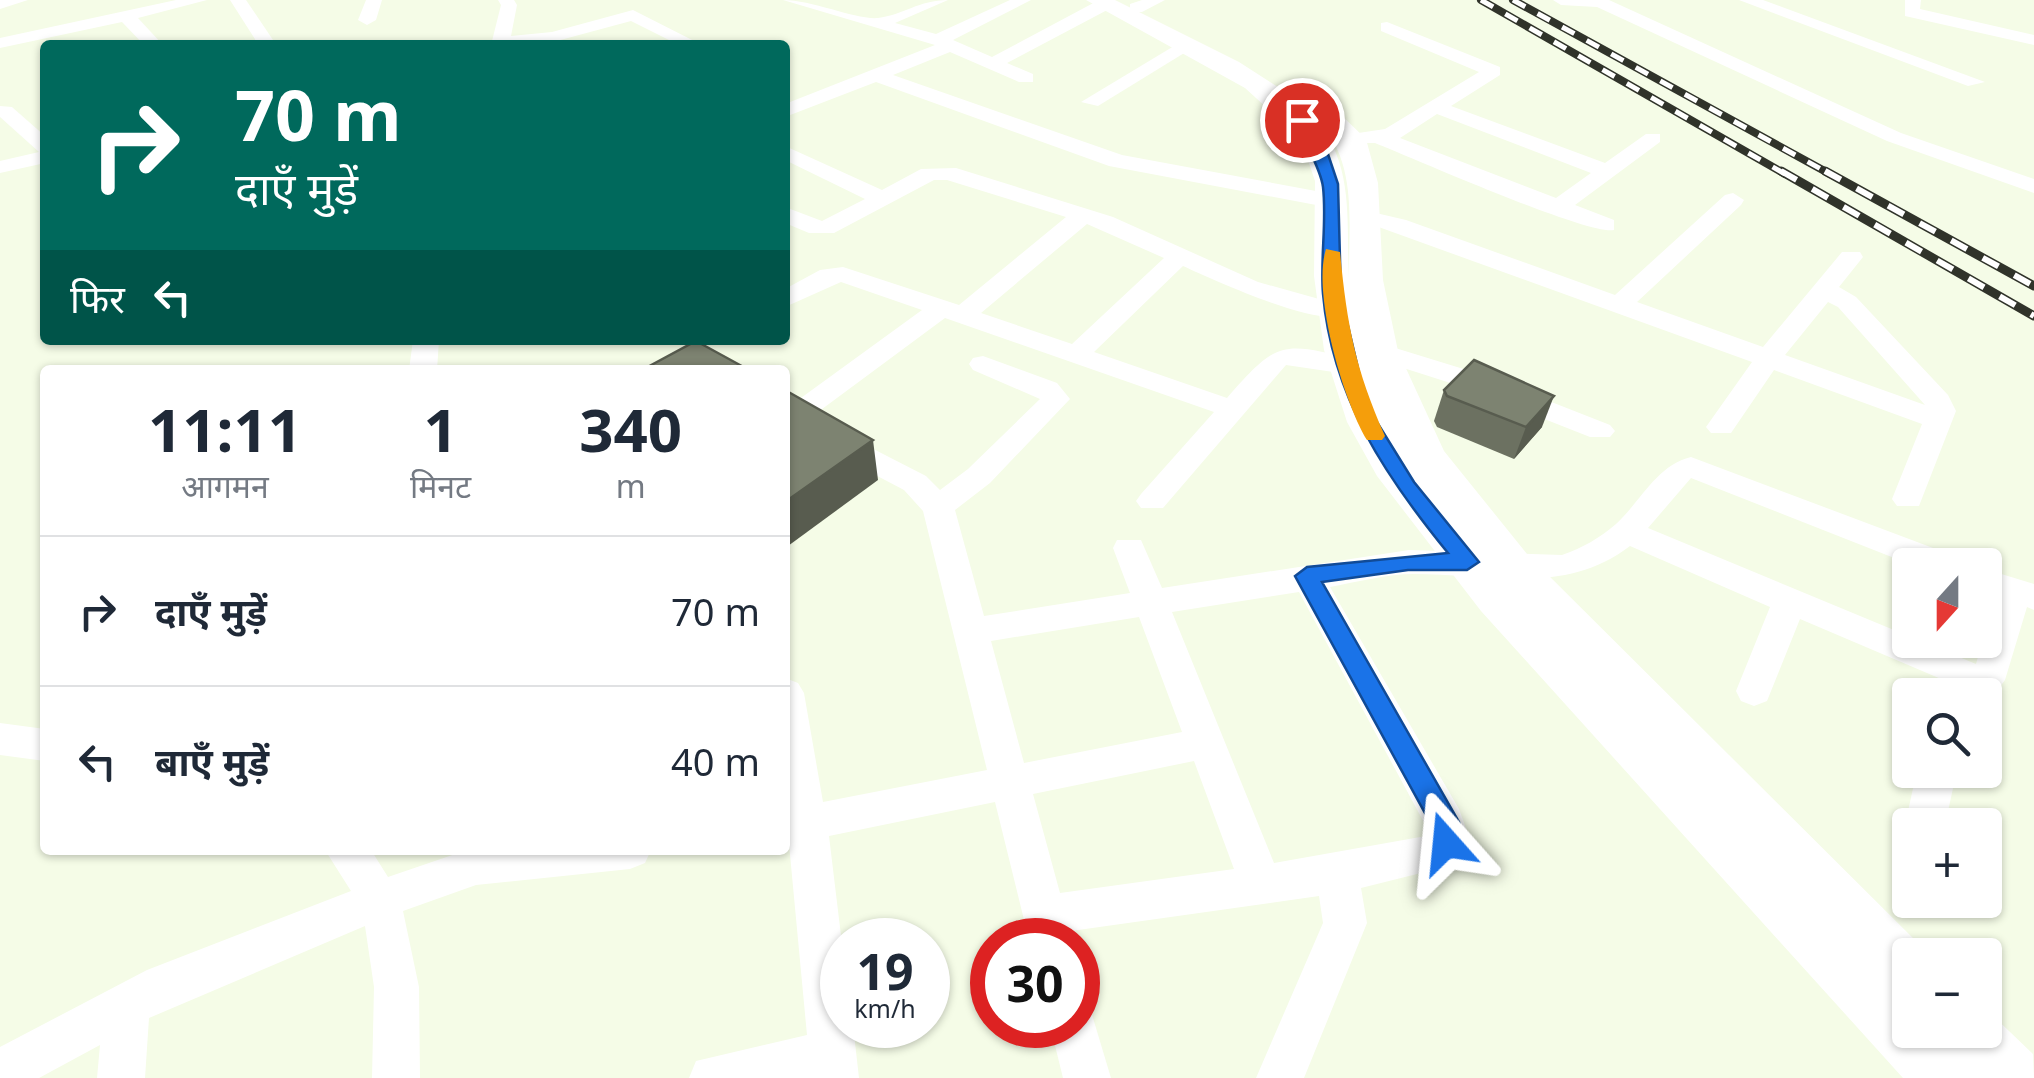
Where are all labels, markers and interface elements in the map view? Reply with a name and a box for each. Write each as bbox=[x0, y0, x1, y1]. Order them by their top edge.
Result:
text: 70 m bbox=[235, 66, 402, 162]
pin bbox=[1260, 78, 1345, 163]
icon: right bbox=[70, 80, 200, 210]
icon: arrive bbox=[1275, 93, 1330, 148]
text: दाएँ मुड़ें bbox=[235, 157, 358, 218]
icon: left bbox=[145, 270, 200, 325]
text: फिर bbox=[70, 272, 125, 324]
text: 11:11 bbox=[148, 388, 302, 470]
text: 1 bbox=[423, 388, 458, 470]
text: 340 bbox=[579, 388, 682, 470]
text: आगमन bbox=[181, 464, 269, 507]
text: मिनट bbox=[410, 464, 471, 507]
text: m bbox=[616, 464, 646, 507]
north arrow bbox=[1892, 548, 2002, 658]
map controls bbox=[1892, 548, 2002, 1048]
icon: right bbox=[70, 584, 125, 639]
text: दाएँ मुड़ें bbox=[155, 585, 267, 637]
text: 70 m bbox=[671, 585, 760, 637]
button: search bbox=[1892, 678, 2002, 788]
icon: left bbox=[70, 734, 125, 789]
text: बाएँ मुड़ें bbox=[155, 735, 269, 787]
text: 40 m bbox=[671, 735, 760, 787]
position arrow bbox=[1394, 791, 1498, 895]
button: + bbox=[1892, 808, 2002, 918]
speed limit sign: 30 bbox=[970, 918, 1100, 1048]
text: 19 bbox=[856, 937, 914, 1005]
button: − bbox=[1892, 938, 2002, 1048]
text: km/h bbox=[854, 991, 916, 1025]

